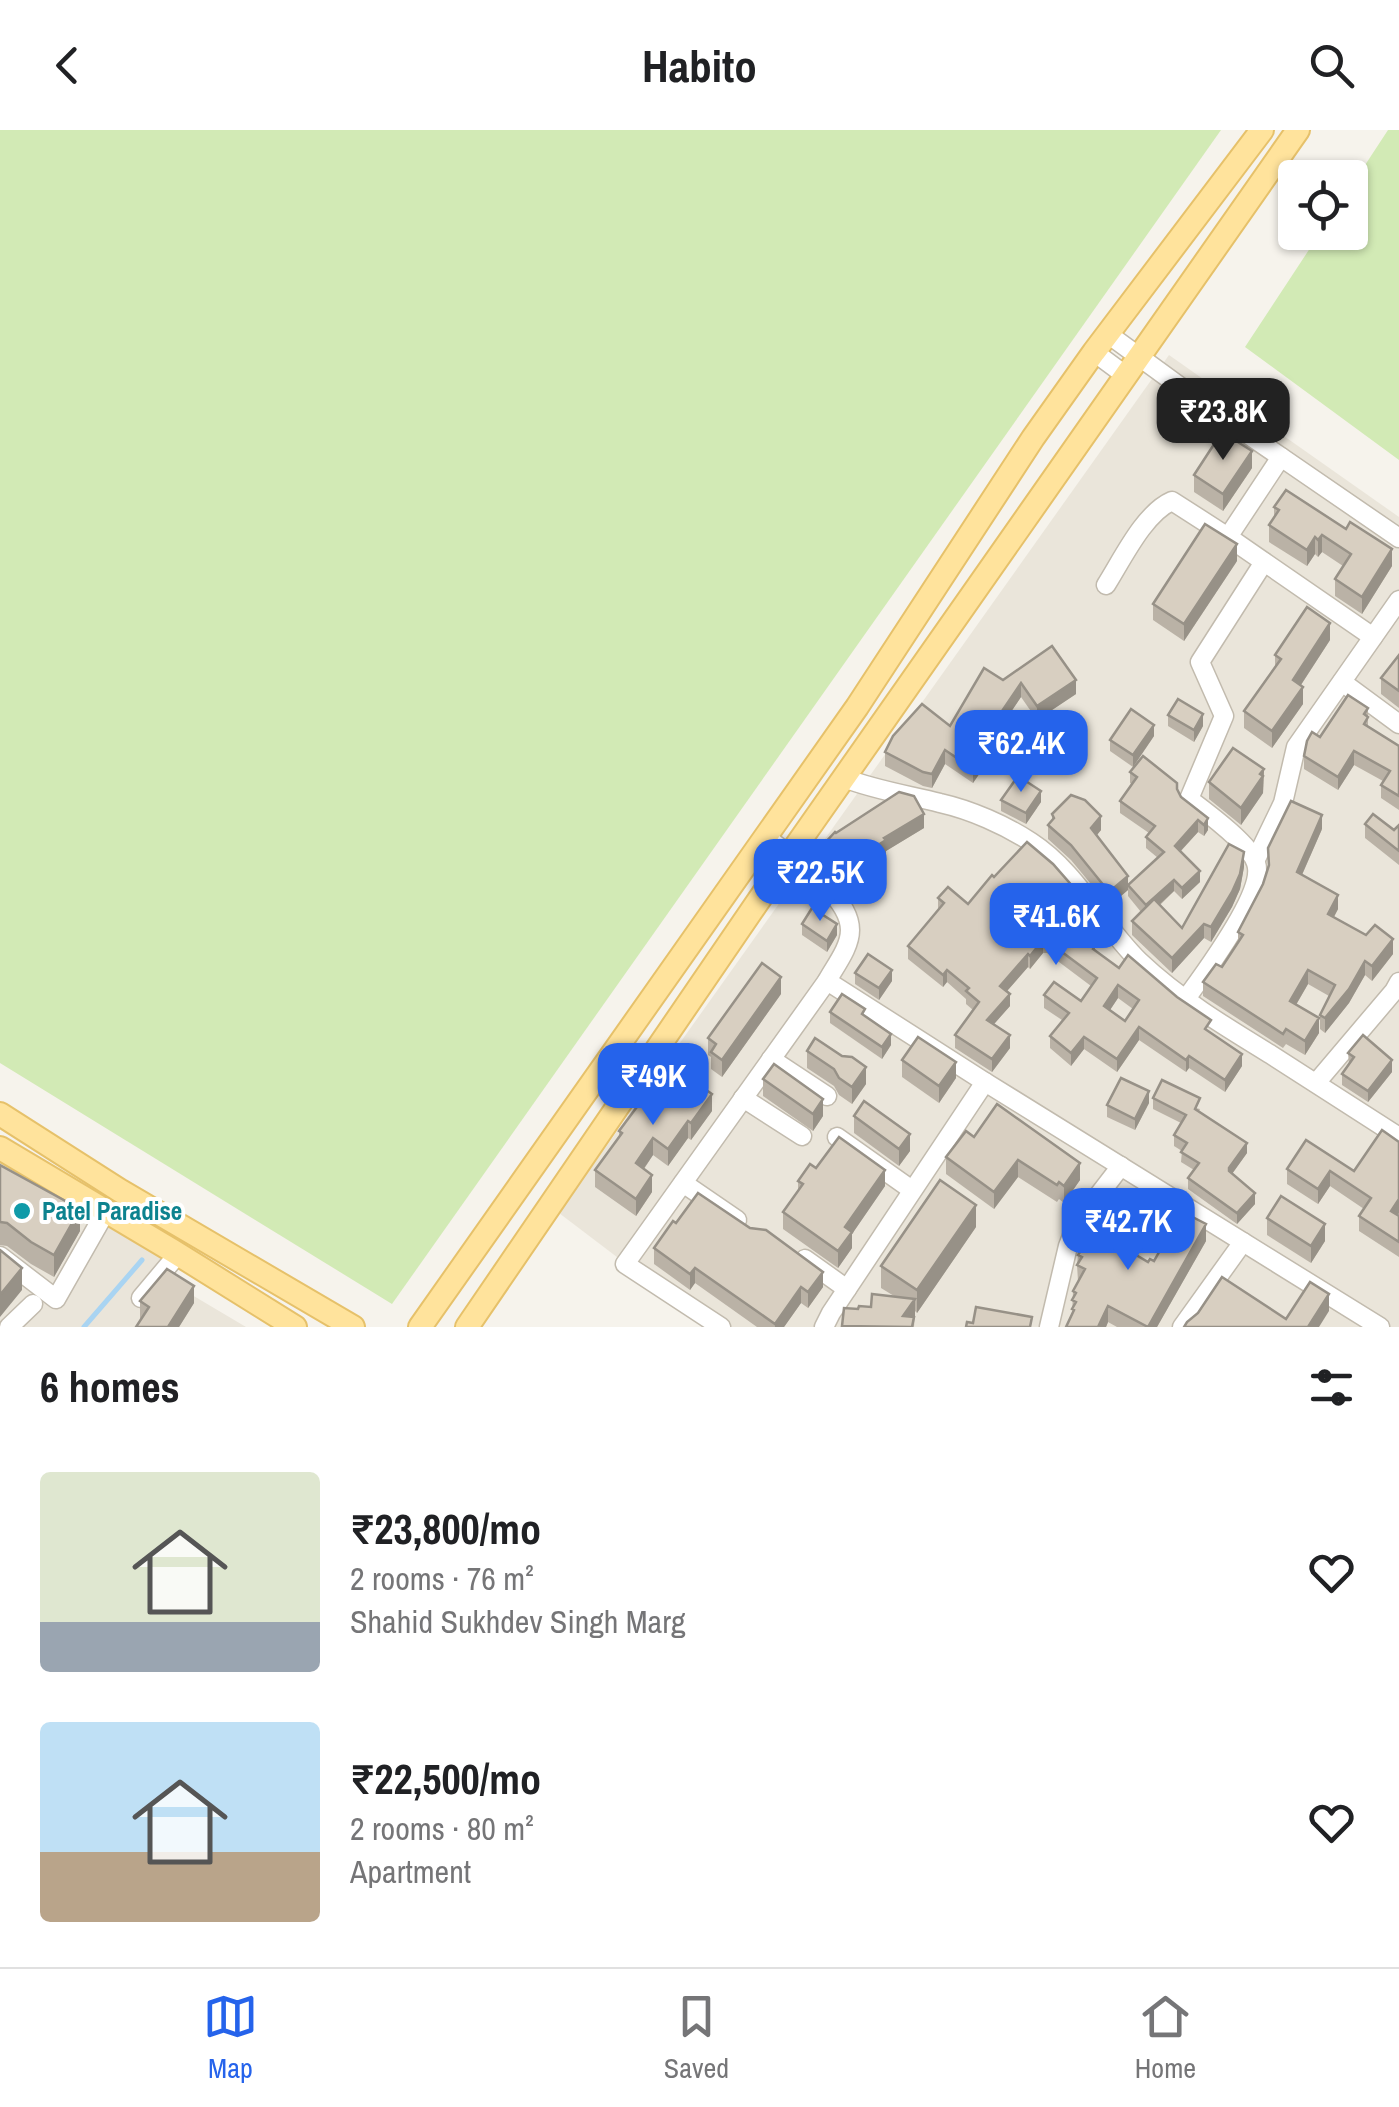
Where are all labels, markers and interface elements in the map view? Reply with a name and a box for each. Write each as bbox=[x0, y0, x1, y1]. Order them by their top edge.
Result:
text: Habito bbox=[642, 35, 757, 96]
icon: back bbox=[40, 38, 95, 93]
icon: search bbox=[1304, 38, 1359, 93]
map controls bbox=[1278, 160, 1368, 250]
button: locate bbox=[1278, 160, 1368, 250]
pin: ₹23.8K bbox=[1142, 378, 1304, 463]
text: ₹23.8K bbox=[1179, 389, 1267, 432]
pin: ₹62.4K bbox=[940, 710, 1102, 795]
text: ₹62.4K bbox=[977, 721, 1065, 764]
pin: ₹22.5K bbox=[739, 839, 901, 924]
text: ₹22.5K bbox=[776, 850, 864, 893]
pin: ₹41.6K bbox=[975, 883, 1137, 968]
text: ₹41.6K bbox=[1012, 894, 1100, 937]
pin: ₹49K bbox=[594, 1043, 712, 1128]
text: ₹49K bbox=[620, 1054, 686, 1097]
pin: ₹42.7K bbox=[1047, 1188, 1209, 1273]
place label: Patel Paradise bbox=[42, 1194, 182, 1228]
text: ₹42.7K bbox=[1084, 1199, 1172, 1242]
marker: Patel Paradise bbox=[11, 1200, 33, 1222]
text: 6 homes bbox=[40, 1359, 180, 1415]
icon: filters bbox=[1304, 1360, 1359, 1415]
text: ₹23,800/mo bbox=[350, 1501, 541, 1557]
icon: home bbox=[120, 1512, 240, 1632]
icon: heart bbox=[1304, 1545, 1359, 1600]
text: 2 rooms · 76 m² bbox=[350, 1557, 534, 1600]
text: Shahid Sukhdev Singh Marg bbox=[350, 1600, 686, 1643]
text: ₹22,500/mo bbox=[350, 1751, 541, 1807]
icon: home bbox=[120, 1762, 240, 1882]
icon: heart bbox=[1304, 1795, 1359, 1850]
text: 2 rooms · 80 m² bbox=[350, 1807, 534, 1850]
text: Apartment bbox=[350, 1850, 471, 1893]
tab: Map bbox=[203, 1989, 258, 2087]
tab: Saved bbox=[664, 1989, 729, 2087]
tab: Home bbox=[1135, 1989, 1196, 2087]

